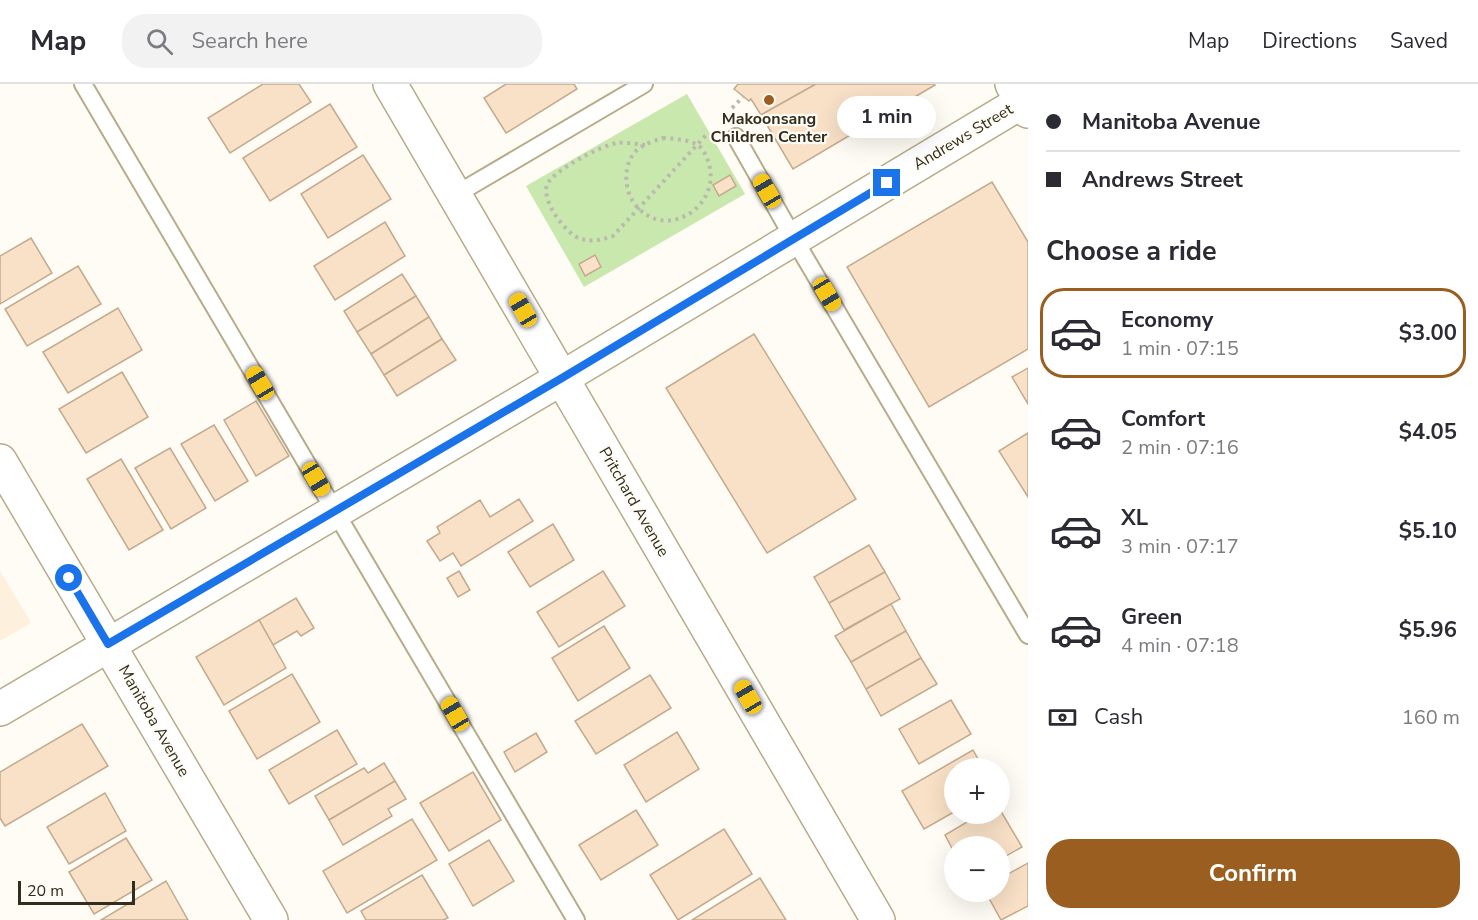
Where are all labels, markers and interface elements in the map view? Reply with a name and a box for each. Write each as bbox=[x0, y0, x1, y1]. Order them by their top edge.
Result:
search box bbox=[122, 14, 542, 68]
text: Map bbox=[30, 22, 86, 60]
icon: search bbox=[143, 25, 176, 58]
text: Search here bbox=[191, 26, 308, 56]
text: Map bbox=[1188, 27, 1229, 55]
text: Directions bbox=[1262, 27, 1357, 55]
text: Saved bbox=[1390, 27, 1448, 55]
marker: Makoonsang Children Center bbox=[762, 93, 776, 107]
callout: 1 min bbox=[838, 96, 936, 138]
street label: Andrews Street bbox=[909, 98, 1017, 175]
text: 1 min bbox=[861, 103, 912, 130]
text: Manitoba Avenue bbox=[1082, 107, 1260, 137]
place label: Makoonsang Children Center bbox=[711, 108, 828, 148]
text: Andrews Street bbox=[1082, 165, 1243, 195]
route end bbox=[873, 169, 900, 196]
car bbox=[750, 171, 784, 211]
text: Choose a ride bbox=[1046, 233, 1217, 270]
car bbox=[810, 274, 844, 314]
car bbox=[506, 290, 540, 330]
text: Economy bbox=[1121, 305, 1213, 335]
icon: car bbox=[1049, 306, 1103, 360]
text: $3.00 bbox=[1399, 318, 1457, 348]
text: 1 min · 07:15 bbox=[1121, 335, 1239, 362]
car bbox=[243, 363, 277, 403]
text: Comfort bbox=[1121, 404, 1205, 434]
icon: car bbox=[1049, 405, 1103, 459]
text: $4.05 bbox=[1399, 417, 1457, 447]
text: 2 min · 07:16 bbox=[1121, 434, 1239, 461]
street label: Pritchard Avenue bbox=[594, 443, 674, 561]
car bbox=[299, 459, 333, 499]
text: XL bbox=[1121, 503, 1148, 533]
icon: car bbox=[1049, 504, 1103, 558]
text: $5.10 bbox=[1399, 516, 1457, 546]
text: 3 min · 07:17 bbox=[1121, 533, 1239, 560]
route start bbox=[55, 564, 82, 591]
text: Green bbox=[1121, 602, 1182, 632]
icon: car bbox=[1049, 603, 1103, 657]
text: $5.96 bbox=[1399, 615, 1457, 645]
text: 4 min · 07:18 bbox=[1121, 632, 1239, 659]
street label: Manitoba Avenue bbox=[113, 661, 195, 781]
car bbox=[731, 677, 765, 717]
car bbox=[438, 694, 472, 734]
icon: cash bbox=[1046, 701, 1079, 734]
text: Cash bbox=[1094, 702, 1143, 732]
text: 160 m bbox=[1402, 704, 1460, 731]
map controls bbox=[944, 758, 1010, 902]
button: + bbox=[944, 758, 1010, 824]
button: − bbox=[944, 836, 1010, 902]
button: Confirm bbox=[1046, 839, 1460, 908]
scale bar bbox=[18, 878, 135, 906]
text: 20 m bbox=[27, 880, 64, 902]

